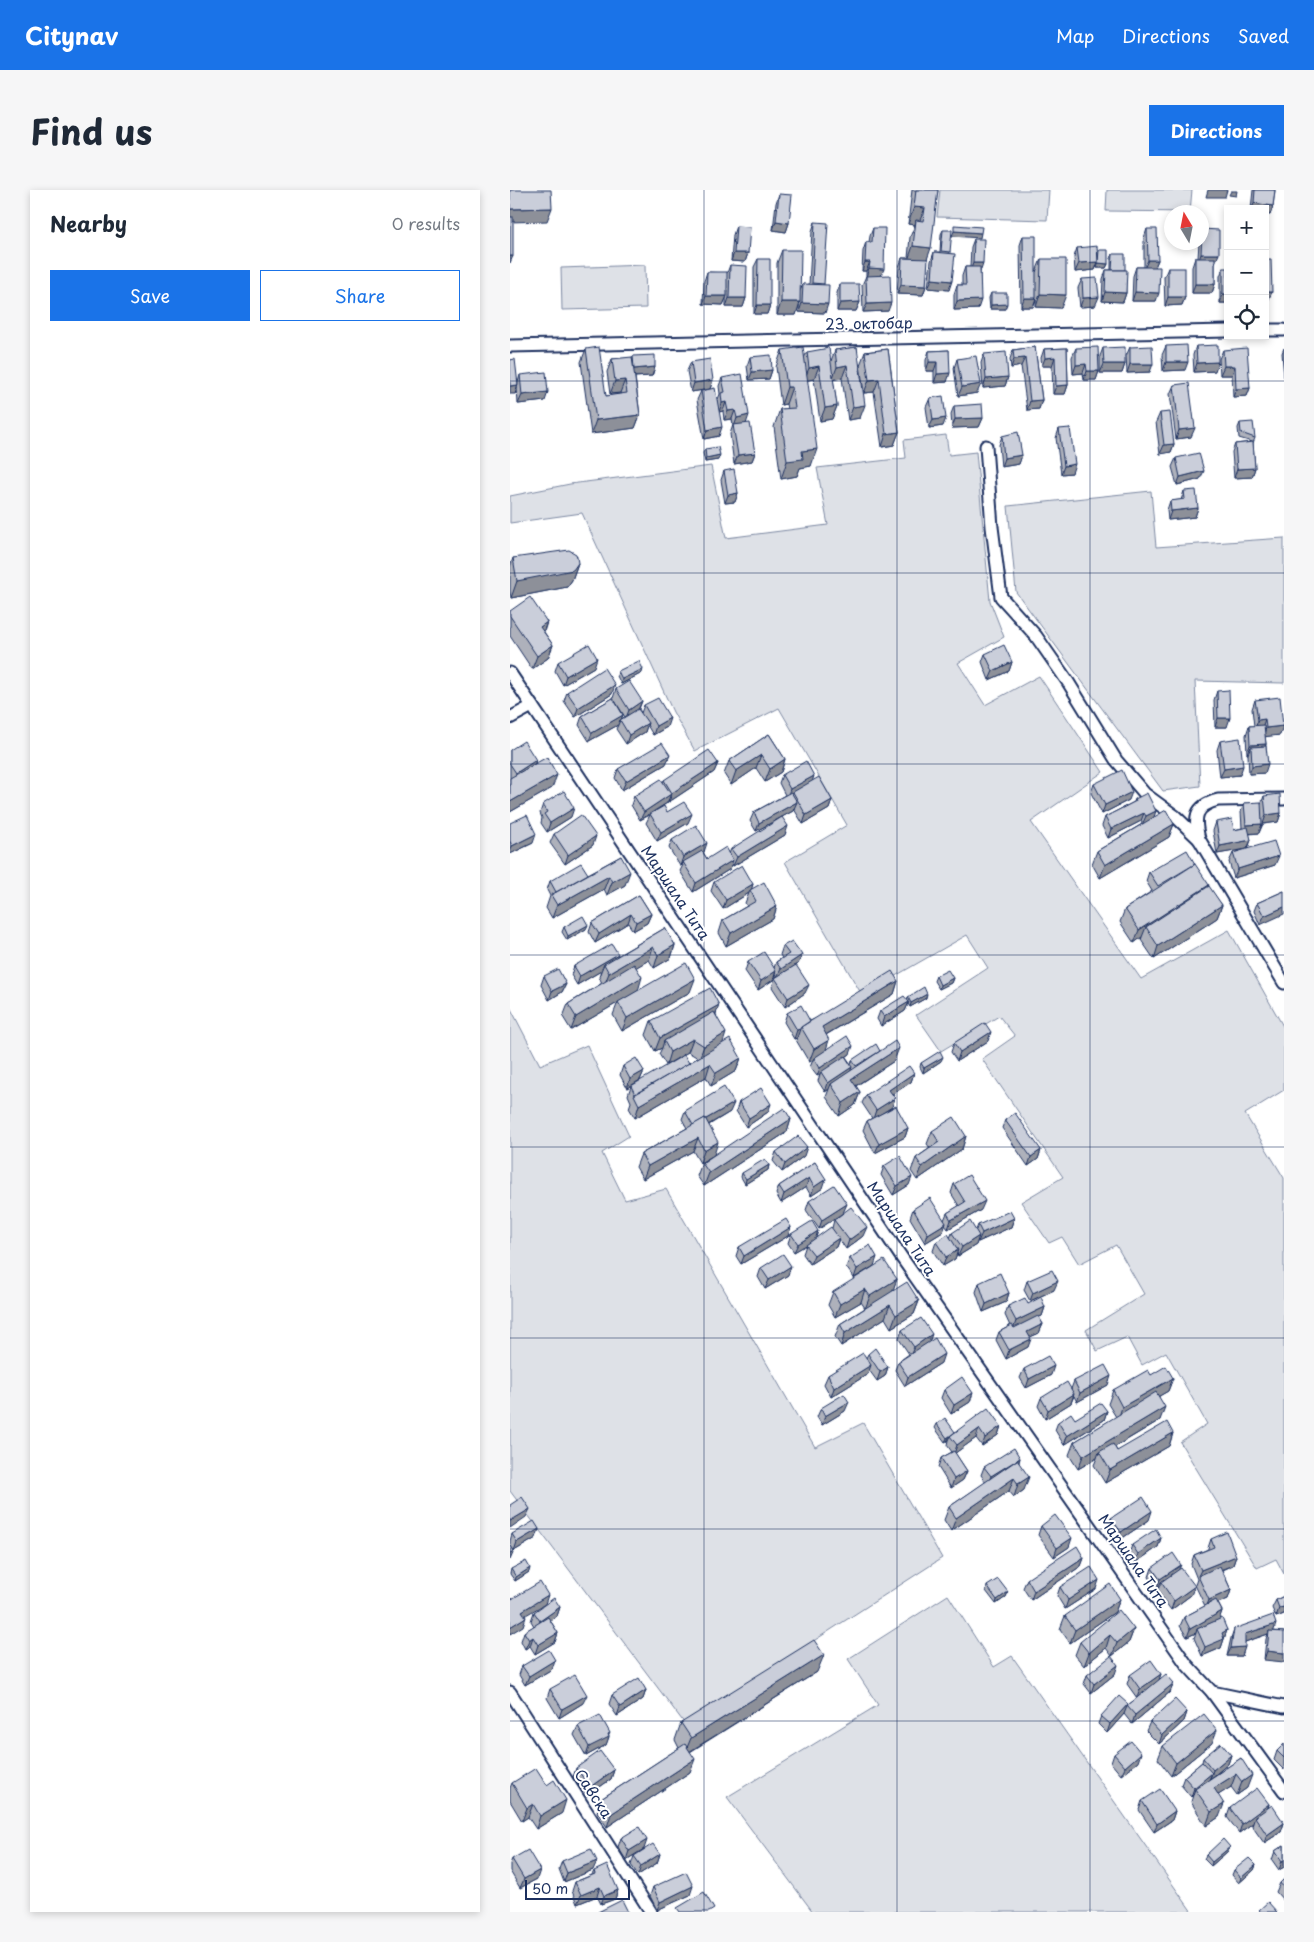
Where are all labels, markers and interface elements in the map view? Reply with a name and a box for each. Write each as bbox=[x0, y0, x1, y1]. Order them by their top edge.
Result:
text: Citynav bbox=[25, 17, 118, 53]
text: Map bbox=[1056, 22, 1094, 49]
text: Directions bbox=[1122, 22, 1210, 49]
text: Saved bbox=[1238, 22, 1289, 49]
text: Find us bbox=[30, 104, 152, 157]
button: Directions bbox=[1149, 105, 1284, 156]
north arrow bbox=[1164, 205, 1209, 250]
map controls bbox=[1224, 205, 1269, 340]
button: + bbox=[1224, 205, 1269, 250]
text: Nearby bbox=[50, 207, 127, 239]
text: 0 results bbox=[392, 211, 460, 235]
button: − bbox=[1224, 250, 1269, 295]
button: Save bbox=[50, 270, 250, 321]
button: Share bbox=[260, 270, 460, 321]
button: locate bbox=[1224, 295, 1269, 340]
street label: 23. октобар bbox=[825, 310, 913, 335]
street label: Маршала Тита bbox=[636, 840, 717, 945]
street label: Маршала Тита bbox=[862, 1176, 943, 1281]
street label: Маршала Тита bbox=[1093, 1509, 1175, 1612]
street label: Савска bbox=[570, 1764, 619, 1823]
scale bar bbox=[525, 1877, 630, 1900]
text: 50 m bbox=[532, 1878, 568, 1899]

